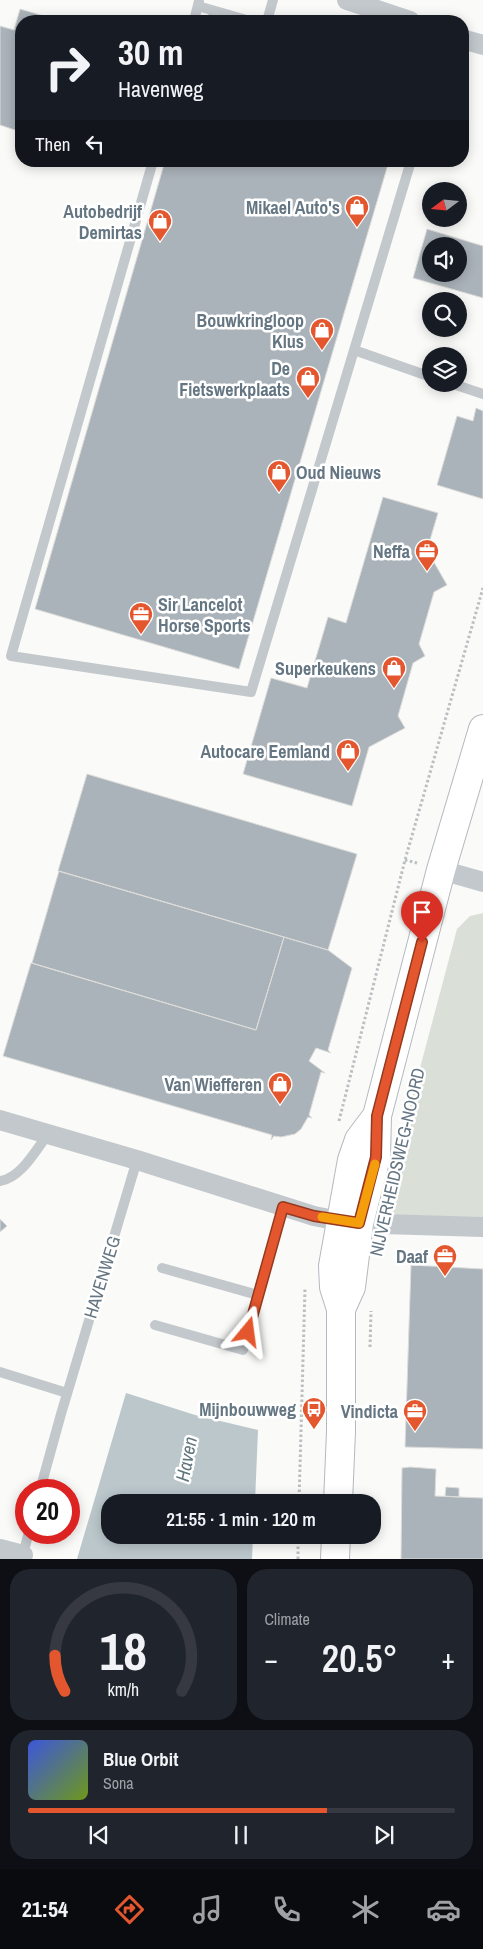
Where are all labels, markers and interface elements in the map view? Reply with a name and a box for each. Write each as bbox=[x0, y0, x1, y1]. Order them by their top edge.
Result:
text: 30 m bbox=[118, 29, 183, 76]
icon: right bbox=[35, 35, 100, 100]
text: Havenweg bbox=[118, 74, 203, 104]
icon: left bbox=[81, 130, 109, 158]
text: Then bbox=[35, 131, 71, 157]
north arrow bbox=[422, 182, 468, 228]
map controls bbox=[422, 182, 467, 392]
shop icon: Mikael Auto's bbox=[344, 194, 370, 228]
place label: Mikael Auto's bbox=[246, 195, 340, 220]
place label: Autobedrijf Demirtas bbox=[63, 199, 142, 245]
shop icon: Autobedrijf Demirtas bbox=[147, 208, 173, 242]
button: sound bbox=[422, 237, 467, 282]
button: search bbox=[422, 292, 467, 337]
place label: Bouwkringloop Klus bbox=[197, 308, 304, 354]
shop icon: Bouwkringloop Klus bbox=[309, 317, 335, 351]
button: layers bbox=[422, 347, 467, 392]
place label: De Fietswerkplaats bbox=[179, 356, 290, 402]
shop icon: De Fietswerkplaats bbox=[295, 365, 321, 399]
shop icon: Oud Nieuws bbox=[266, 459, 292, 493]
place label: Oud Nieuws bbox=[296, 460, 381, 485]
office icon: Neffa bbox=[414, 538, 440, 572]
place label: Neffa bbox=[373, 539, 411, 564]
place label: Sir Lancelot Horse Sports bbox=[158, 592, 251, 638]
office icon: Sir Lancelot Horse Sports bbox=[128, 601, 154, 635]
shop icon: Superkeukens bbox=[381, 655, 407, 689]
place label: Superkeukens bbox=[275, 656, 376, 681]
shop icon: Autocare Eemland bbox=[335, 738, 361, 772]
place label: Autocare Eemland bbox=[200, 739, 330, 764]
pin bbox=[401, 891, 443, 942]
icon: arrive bbox=[408, 898, 436, 926]
street label: NIJVERHEIDSWEG-NOORD bbox=[363, 1065, 431, 1259]
shop icon: Van Wiefferen bbox=[267, 1071, 293, 1105]
place label: Van Wiefferen bbox=[165, 1072, 262, 1097]
street label: HAVENWEG bbox=[78, 1233, 126, 1321]
office icon: Daaf bbox=[432, 1243, 458, 1277]
place label: Daaf bbox=[396, 1244, 428, 1269]
position arrow bbox=[221, 1305, 273, 1357]
bus stop icon: Mijnbouwweg bbox=[301, 1396, 327, 1430]
place label: Mijnbouwweg bbox=[199, 1397, 296, 1422]
office icon: Vindicta bbox=[402, 1398, 428, 1432]
place label: Vindicta bbox=[341, 1399, 399, 1424]
water label: Haven bbox=[169, 1434, 203, 1484]
speed limit sign: 20 bbox=[15, 1479, 80, 1544]
text: 21:55 · 1 min · 120 m bbox=[166, 1506, 316, 1532]
text: Climate bbox=[265, 1608, 310, 1630]
text: 18 bbox=[100, 1616, 147, 1686]
text: 20.5° bbox=[322, 1633, 398, 1684]
text: − bbox=[265, 1640, 278, 1678]
text: + bbox=[442, 1640, 455, 1678]
text: km/h bbox=[107, 1678, 139, 1702]
text: Blue Orbit bbox=[103, 1746, 178, 1772]
text: Sona bbox=[103, 1772, 134, 1794]
icon: previous bbox=[85, 1821, 113, 1849]
icon: pause bbox=[227, 1821, 255, 1849]
icon: next bbox=[370, 1821, 398, 1849]
icon: directions bbox=[112, 1892, 147, 1927]
icon: music bbox=[190, 1892, 225, 1927]
icon: phone bbox=[269, 1892, 304, 1927]
icon: climate bbox=[348, 1892, 383, 1927]
icon: car bbox=[426, 1892, 461, 1927]
text: 21:54 bbox=[22, 1894, 68, 1924]

